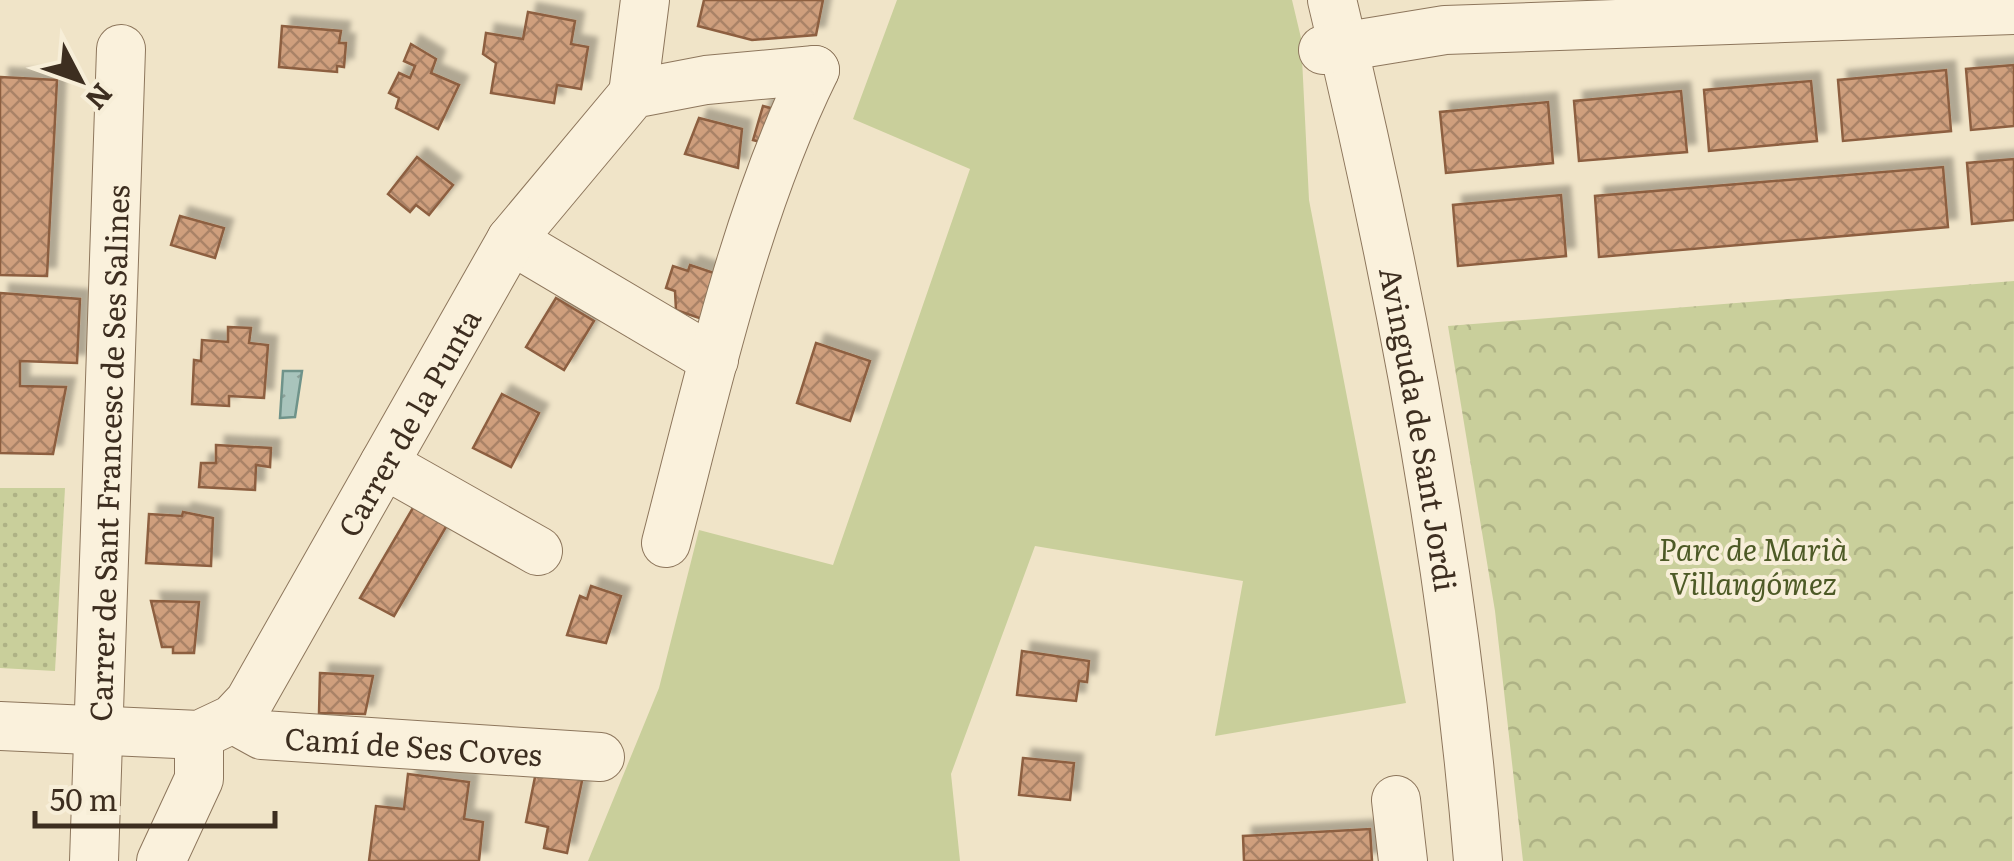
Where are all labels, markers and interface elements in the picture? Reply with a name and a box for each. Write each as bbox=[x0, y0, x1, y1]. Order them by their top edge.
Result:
north arrow bbox=[30, 30, 130, 130]
text: N bbox=[77, 75, 124, 120]
street label: Carrer de Sant Francesc de Ses Salines bbox=[77, 184, 138, 722]
street label: Avinguda de Sant Jordi bbox=[1370, 263, 1470, 594]
street label: Carrer de la Punta bbox=[325, 299, 490, 544]
park label: Parc de Marià Villangómez bbox=[1658, 526, 1848, 604]
street label: Camí de Ses Coves bbox=[284, 715, 544, 775]
scale bar bbox=[35, 766, 275, 828]
text: 50 m bbox=[50, 776, 118, 820]

